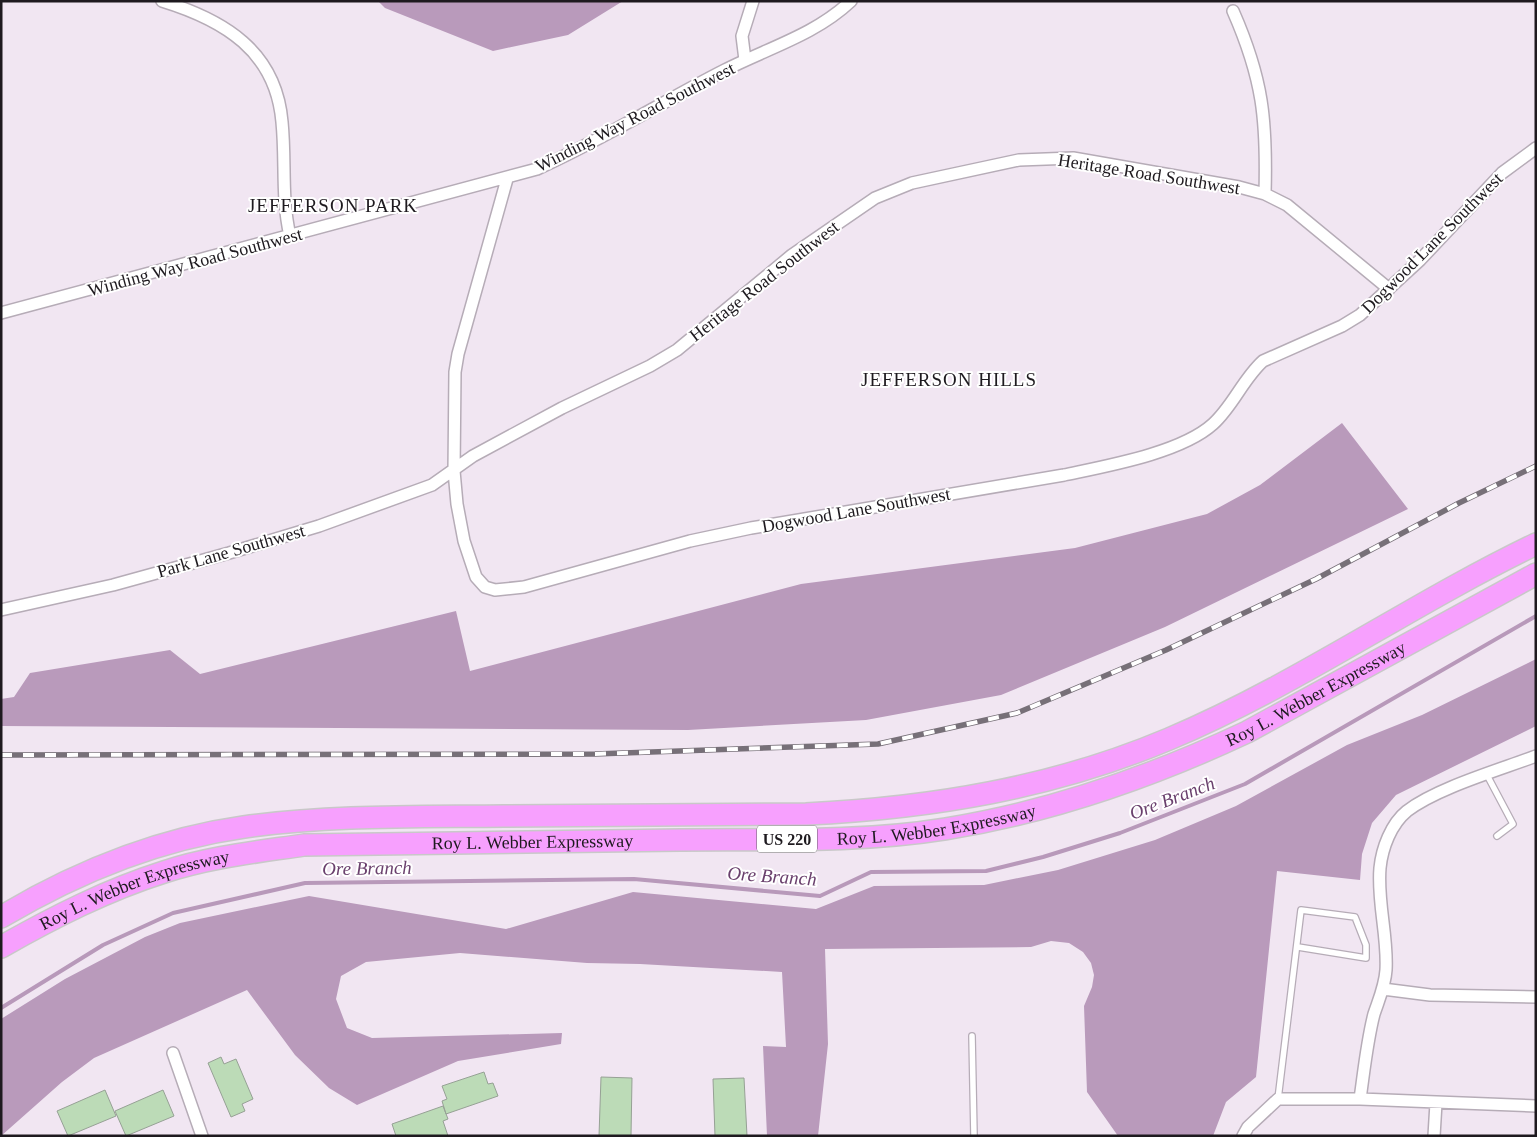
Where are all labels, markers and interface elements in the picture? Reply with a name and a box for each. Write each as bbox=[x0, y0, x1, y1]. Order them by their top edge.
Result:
street label: Winding Way Road Southwest bbox=[532, 58, 738, 176]
street label: Heritage Road Southwest bbox=[1057, 150, 1241, 198]
street label: Dogwood Lane Southwest bbox=[1357, 168, 1507, 318]
district label: JEFFERSON PARK bbox=[248, 195, 418, 216]
street label: Heritage Road Southwest bbox=[685, 216, 843, 346]
street label: Winding Way Road Southwest bbox=[86, 224, 304, 300]
district label: JEFFERSON HILLS bbox=[861, 369, 1037, 390]
street label: Dogwood Lane Southwest bbox=[760, 484, 952, 536]
street label: Park Lane Southwest bbox=[155, 520, 307, 582]
street label: Roy L. Webber Expressway bbox=[1223, 637, 1409, 750]
water label: Ore Branch bbox=[1126, 772, 1218, 824]
street label: Roy L. Webber Expressway bbox=[836, 800, 1038, 849]
road number: US 220 bbox=[757, 826, 817, 852]
street label: Roy L. Webber Expressway bbox=[432, 831, 633, 853]
street label: Roy L. Webber Expressway bbox=[36, 846, 231, 934]
water label: Ore Branch bbox=[322, 857, 412, 879]
water label: Ore Branch bbox=[727, 862, 817, 890]

